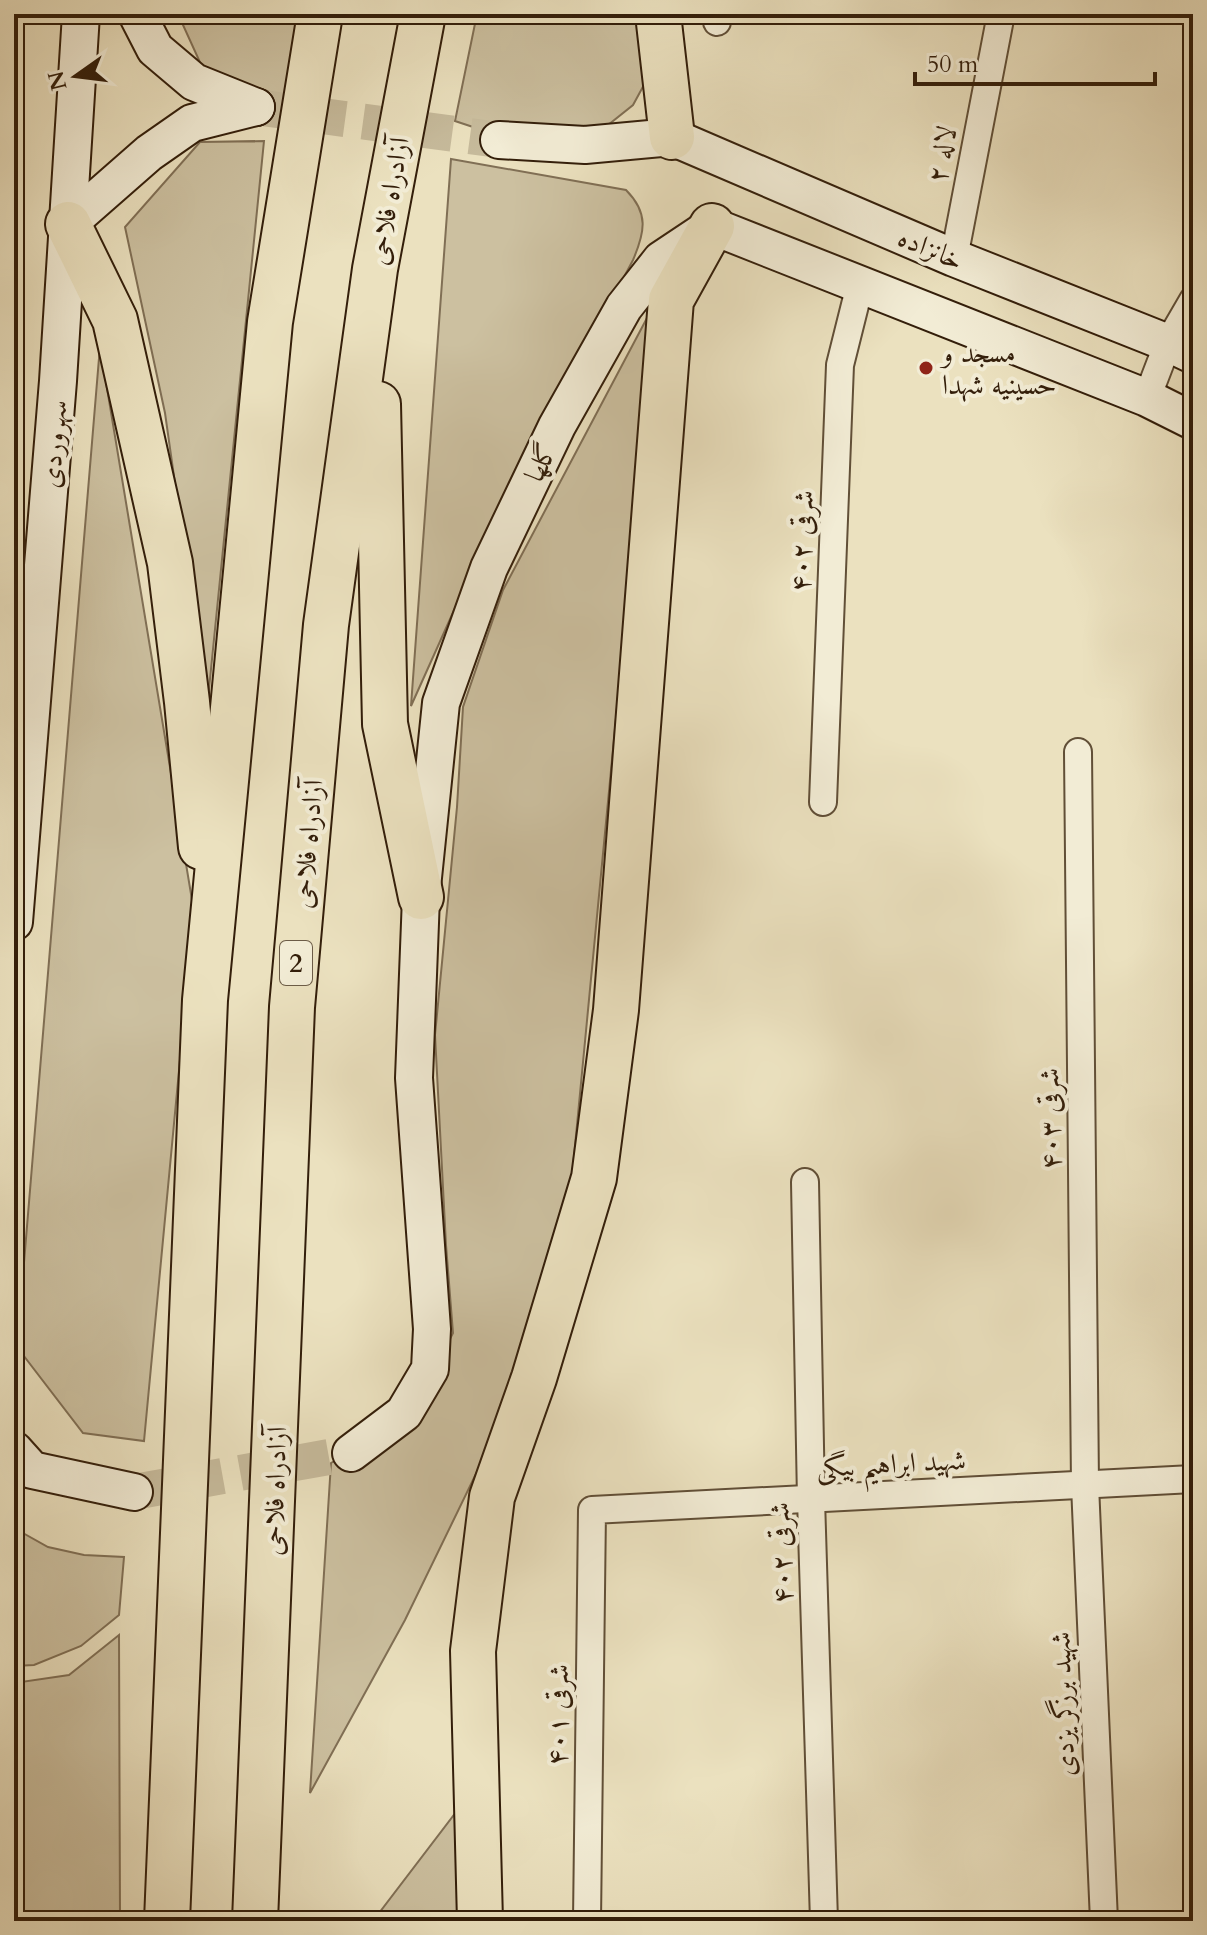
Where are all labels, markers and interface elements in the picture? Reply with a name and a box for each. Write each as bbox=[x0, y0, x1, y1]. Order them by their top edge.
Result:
north arrow bbox=[36, 36, 116, 116]
scale bar bbox=[915, 36, 1155, 86]
text: 50 m bbox=[927, 48, 979, 81]
text: N bbox=[41, 68, 74, 93]
street label: لاله ۲ bbox=[918, 123, 966, 186]
street label: آزادراه فلاحی bbox=[359, 131, 419, 268]
street label: خانزاده bbox=[892, 218, 969, 280]
place label: مسجد و حسینیه شهدا bbox=[939, 334, 1057, 404]
marker: مسجد و حسینیه شهدا bbox=[917, 359, 935, 377]
street label: سهروردی bbox=[31, 398, 77, 490]
street label: گلها bbox=[515, 437, 567, 488]
street label: ۴۰۲ شرقی bbox=[781, 490, 823, 593]
street label: آزادراه فلاحی bbox=[283, 775, 333, 910]
road number: 2 bbox=[280, 941, 312, 985]
street label: ۴۰۳ شرقی bbox=[1030, 1068, 1070, 1170]
street label: آزادراه فلاحی bbox=[254, 1423, 296, 1556]
street label: شهید ابراهیم بیگی bbox=[815, 1441, 967, 1495]
street label: ۴۰۲ شرقی bbox=[760, 1501, 802, 1604]
street label: شهید برزگر یزدی bbox=[1041, 1631, 1085, 1777]
street label: ۴۰۱ شرقی bbox=[538, 1664, 578, 1766]

